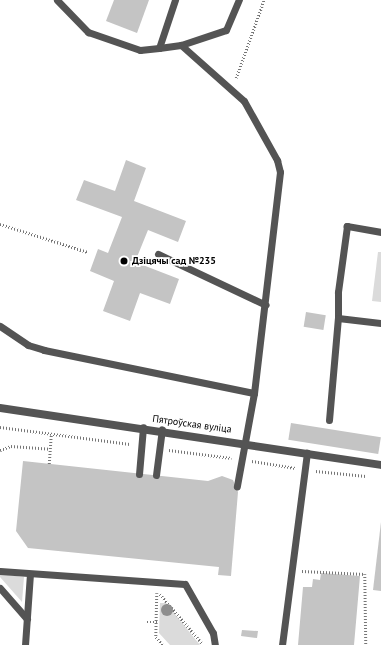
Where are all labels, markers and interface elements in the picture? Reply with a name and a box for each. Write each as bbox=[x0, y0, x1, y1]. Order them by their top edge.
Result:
place label: Дзіцячы сад №235 bbox=[132, 255, 216, 267]
marker: Дзіцячы сад №235 bbox=[119, 256, 129, 266]
street label: Пятроўская вуліца bbox=[152, 412, 232, 436]

